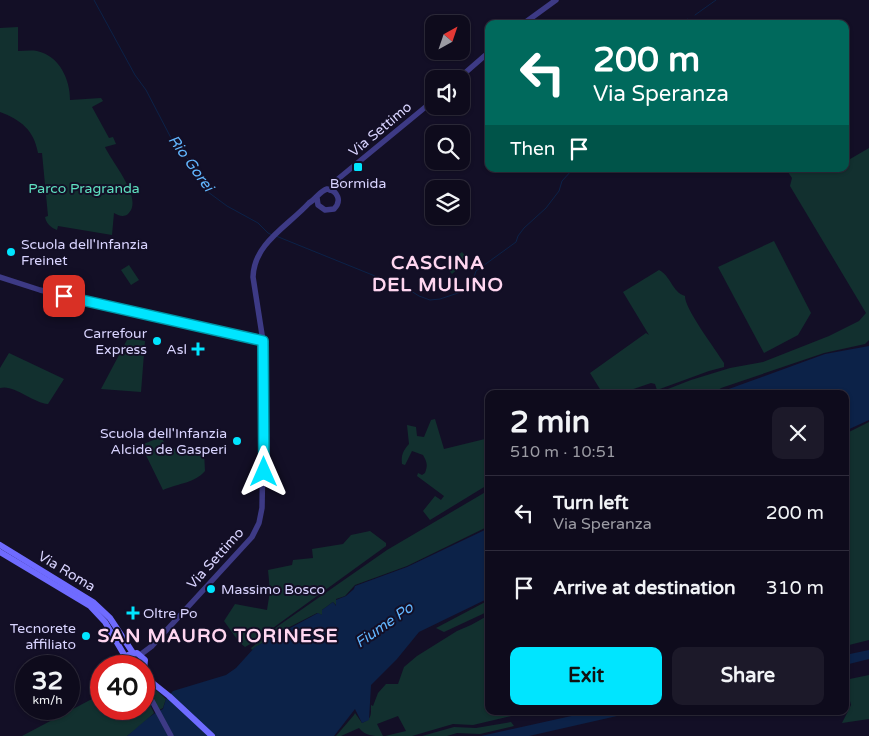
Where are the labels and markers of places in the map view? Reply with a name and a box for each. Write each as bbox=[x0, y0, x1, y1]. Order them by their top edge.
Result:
marker: Bormida bbox=[352, 161, 364, 173]
place label: Bormida bbox=[330, 175, 386, 192]
place label: Scuola dell'Infanzia Freinet bbox=[21, 236, 148, 269]
marker: Scuola dell'Infanzia Freinet bbox=[5, 246, 17, 258]
pin bbox=[43, 275, 85, 317]
place label: Carrefour Express bbox=[84, 325, 148, 358]
marker: Carrefour Express bbox=[151, 335, 163, 347]
place label: Asl bbox=[166, 341, 187, 358]
marker: Asl bbox=[191, 342, 205, 356]
place label: Scuola dell'Infanzia Alcide de Gasperi bbox=[100, 425, 227, 458]
marker: Scuola dell'Infanzia Alcide de Gasperi bbox=[231, 435, 243, 447]
place label: Massimo Bosco bbox=[221, 581, 325, 598]
marker: Massimo Bosco bbox=[205, 583, 217, 595]
place label: Oltre Po bbox=[143, 605, 198, 622]
marker: Oltre Po bbox=[127, 607, 139, 619]
place label: Tecnorete affiliato bbox=[10, 620, 76, 653]
marker: Tecnorete affiliato bbox=[80, 630, 92, 642]

